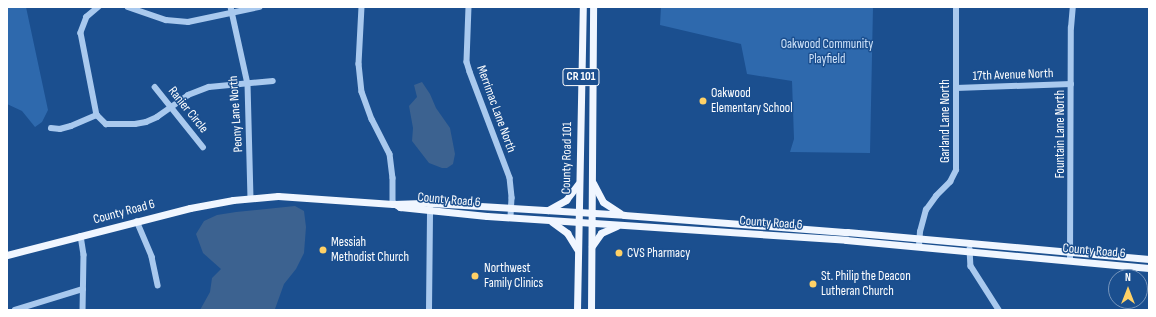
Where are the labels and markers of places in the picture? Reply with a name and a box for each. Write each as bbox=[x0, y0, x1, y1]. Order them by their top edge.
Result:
place label: Oakwood Elementary School bbox=[711, 86, 793, 117]
marker: Oakwood Elementary School bbox=[698, 96, 708, 106]
place label: Messiah Methodist Church bbox=[331, 235, 409, 266]
marker: Messiah Methodist Church bbox=[318, 245, 328, 255]
place label: CVS Pharmacy bbox=[627, 245, 690, 261]
marker: CVS Pharmacy bbox=[614, 248, 624, 258]
place label: Northwest Family Clinics bbox=[484, 261, 543, 292]
place label: St. Philip the Deacon Lutheran Church bbox=[821, 269, 911, 300]
marker: Northwest Family Clinics bbox=[469, 270, 481, 282]
marker: St. Philip the Deacon Lutheran Church bbox=[808, 279, 818, 289]

